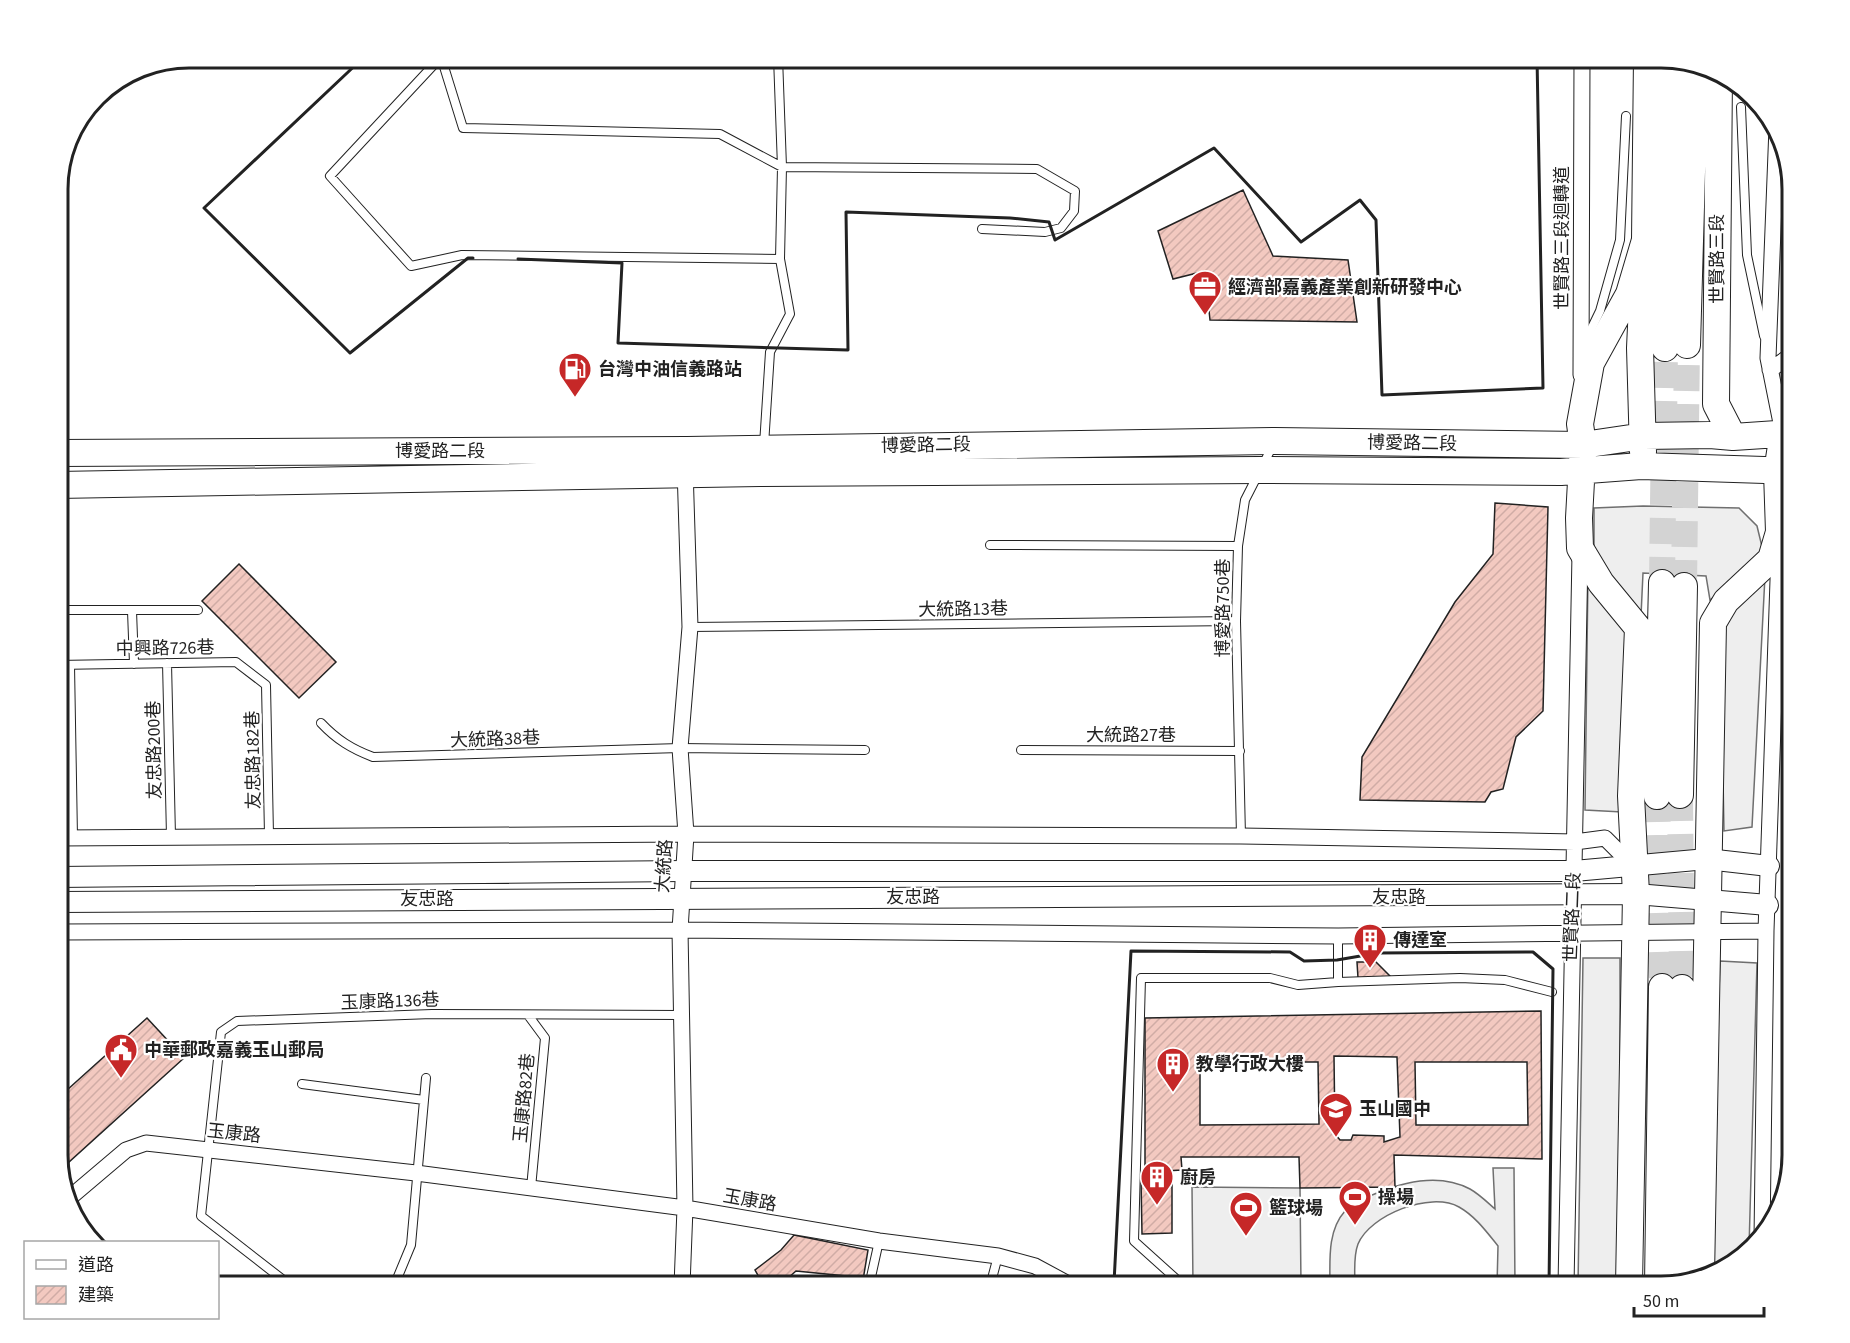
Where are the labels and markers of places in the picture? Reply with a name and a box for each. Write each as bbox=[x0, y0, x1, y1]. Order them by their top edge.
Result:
office icon: 經濟部嘉義產業創新研發中心 bbox=[1187, 269, 1223, 316]
place label: 經濟部嘉義產業創新研發中心 bbox=[1228, 275, 1462, 300]
fuel station icon: 台灣中油信義路站 bbox=[557, 351, 593, 398]
place label: 台灣中油信義路站 bbox=[598, 357, 742, 382]
building icon: 傳達室 bbox=[1352, 922, 1388, 969]
place label: 傳達室 bbox=[1393, 928, 1447, 953]
public building icon: 中華郵政嘉義玉山郵局 bbox=[103, 1032, 139, 1079]
place label: 中華郵政嘉義玉山郵局 bbox=[144, 1038, 324, 1063]
building icon: 教學行政大樓 bbox=[1155, 1046, 1191, 1093]
place label: 教學行政大樓 bbox=[1196, 1052, 1304, 1077]
school or university icon: 玉山國中 bbox=[1318, 1091, 1354, 1138]
place label: 玉山國中 bbox=[1359, 1097, 1431, 1122]
building icon: 廚房 bbox=[1139, 1159, 1175, 1206]
place label: 廚房 bbox=[1180, 1165, 1216, 1190]
sports icon: 操場 bbox=[1337, 1179, 1373, 1226]
place label: 操場 bbox=[1378, 1185, 1414, 1210]
sports icon: 籃球場 bbox=[1228, 1190, 1264, 1237]
place label: 籃球場 bbox=[1269, 1196, 1323, 1221]

